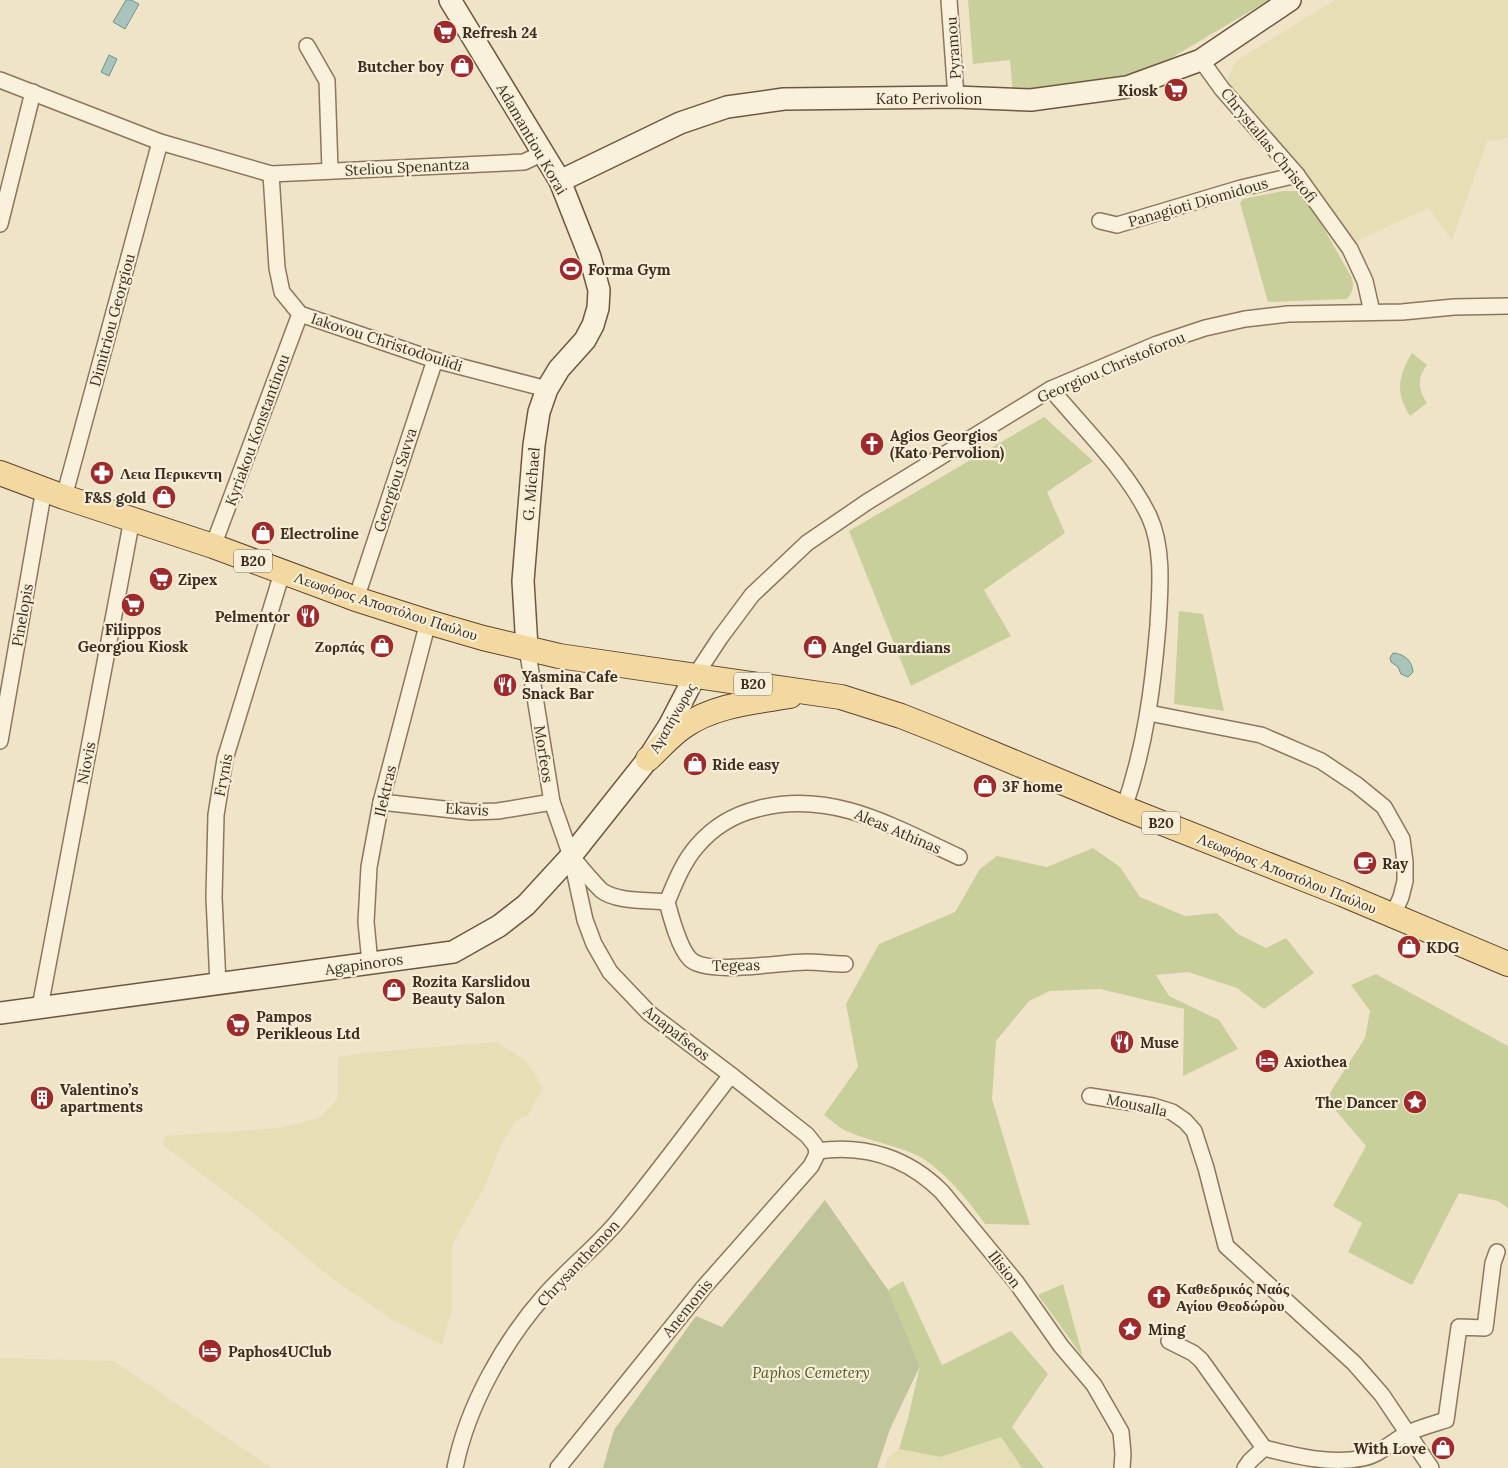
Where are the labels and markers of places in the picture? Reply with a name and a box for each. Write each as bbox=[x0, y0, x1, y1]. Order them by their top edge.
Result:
supermarket icon: Refresh 24 bbox=[432, 19, 458, 45]
place label: Refresh 24 bbox=[462, 23, 538, 42]
shop icon: Butcher boy bbox=[449, 53, 475, 79]
place label: Butcher boy bbox=[357, 57, 445, 76]
supermarket icon: Kiosk bbox=[1163, 77, 1189, 103]
place label: Kiosk bbox=[1118, 81, 1158, 100]
sports icon: Forma Gym bbox=[558, 256, 584, 282]
place label: Forma Gym bbox=[588, 260, 671, 279]
place label: Agios Georgios (Kato Pervolion) bbox=[890, 426, 1005, 463]
church icon: Agios Georgios (Kato Pervolion) bbox=[859, 431, 885, 457]
pharmacy icon: Λεια Περικεντη bbox=[89, 460, 115, 486]
place label: Λεια Περικεντη bbox=[120, 464, 222, 483]
shop icon: F&S gold bbox=[151, 484, 177, 510]
place label: F&S gold bbox=[84, 488, 146, 507]
shop icon: Electroline bbox=[250, 520, 276, 546]
place label: Electroline bbox=[280, 524, 359, 543]
supermarket icon: Zipex bbox=[148, 566, 174, 592]
place label: Zipex bbox=[178, 570, 217, 589]
supermarket icon: Filippos Georgiou Kiosk bbox=[120, 592, 146, 618]
restaurant icon: Pelmentor bbox=[295, 603, 321, 629]
place label: Pelmentor bbox=[215, 607, 291, 626]
place label: Filippos Georgiou Kiosk bbox=[78, 620, 188, 656]
shop icon: Ζορπάς bbox=[369, 633, 395, 659]
shop icon: Angel Guardians bbox=[802, 634, 828, 660]
place label: Ζορπάς bbox=[315, 637, 365, 656]
place label: Angel Guardians bbox=[832, 638, 951, 657]
place label: Yasmina Cafe Snack Bar bbox=[522, 667, 618, 703]
restaurant icon: Yasmina Cafe Snack Bar bbox=[492, 672, 518, 698]
shop icon: Ride easy bbox=[682, 751, 708, 777]
place label: Ride easy bbox=[712, 755, 780, 774]
shop icon: 3F home bbox=[972, 773, 998, 799]
place label: 3F home bbox=[1002, 777, 1063, 796]
cafe icon: Ray bbox=[1352, 850, 1378, 876]
place label: Ray bbox=[1382, 854, 1409, 873]
shop icon: KDG bbox=[1396, 934, 1422, 960]
place label: KDG bbox=[1426, 938, 1460, 957]
place label: Rozita Karslidou Beauty Salon bbox=[412, 972, 530, 1008]
shop icon: Rozita Karslidou Beauty Salon bbox=[381, 977, 407, 1003]
place label: Pampos Perikleous Ltd bbox=[256, 1007, 360, 1043]
supermarket icon: Pampos Perikleous Ltd bbox=[225, 1012, 251, 1038]
restaurant icon: Muse bbox=[1109, 1029, 1135, 1055]
place label: Muse bbox=[1140, 1033, 1179, 1052]
hotel icon: Axiothea bbox=[1254, 1048, 1280, 1074]
place label: Axiothea bbox=[1284, 1052, 1347, 1071]
place label: Valentino’s apartments bbox=[60, 1080, 143, 1116]
building icon: Valentino’s apartments bbox=[29, 1085, 55, 1111]
place icon: The Dancer bbox=[1402, 1089, 1428, 1115]
place label: The Dancer bbox=[1315, 1093, 1399, 1112]
place label: Καθεδρικός Ναός Αγίου Θεοδώρου bbox=[1176, 1279, 1290, 1315]
church icon: Καθεδρικός Ναός Αγίου Θεοδώρου bbox=[1146, 1284, 1172, 1310]
place icon: Ming bbox=[1117, 1316, 1143, 1342]
place label: Ming bbox=[1148, 1320, 1186, 1339]
hotel icon: Paphos4UClub bbox=[197, 1338, 223, 1364]
place label: Paphos4UClub bbox=[228, 1342, 332, 1361]
shop icon: With Love bbox=[1430, 1435, 1456, 1461]
place label: With Love bbox=[1353, 1439, 1426, 1458]

